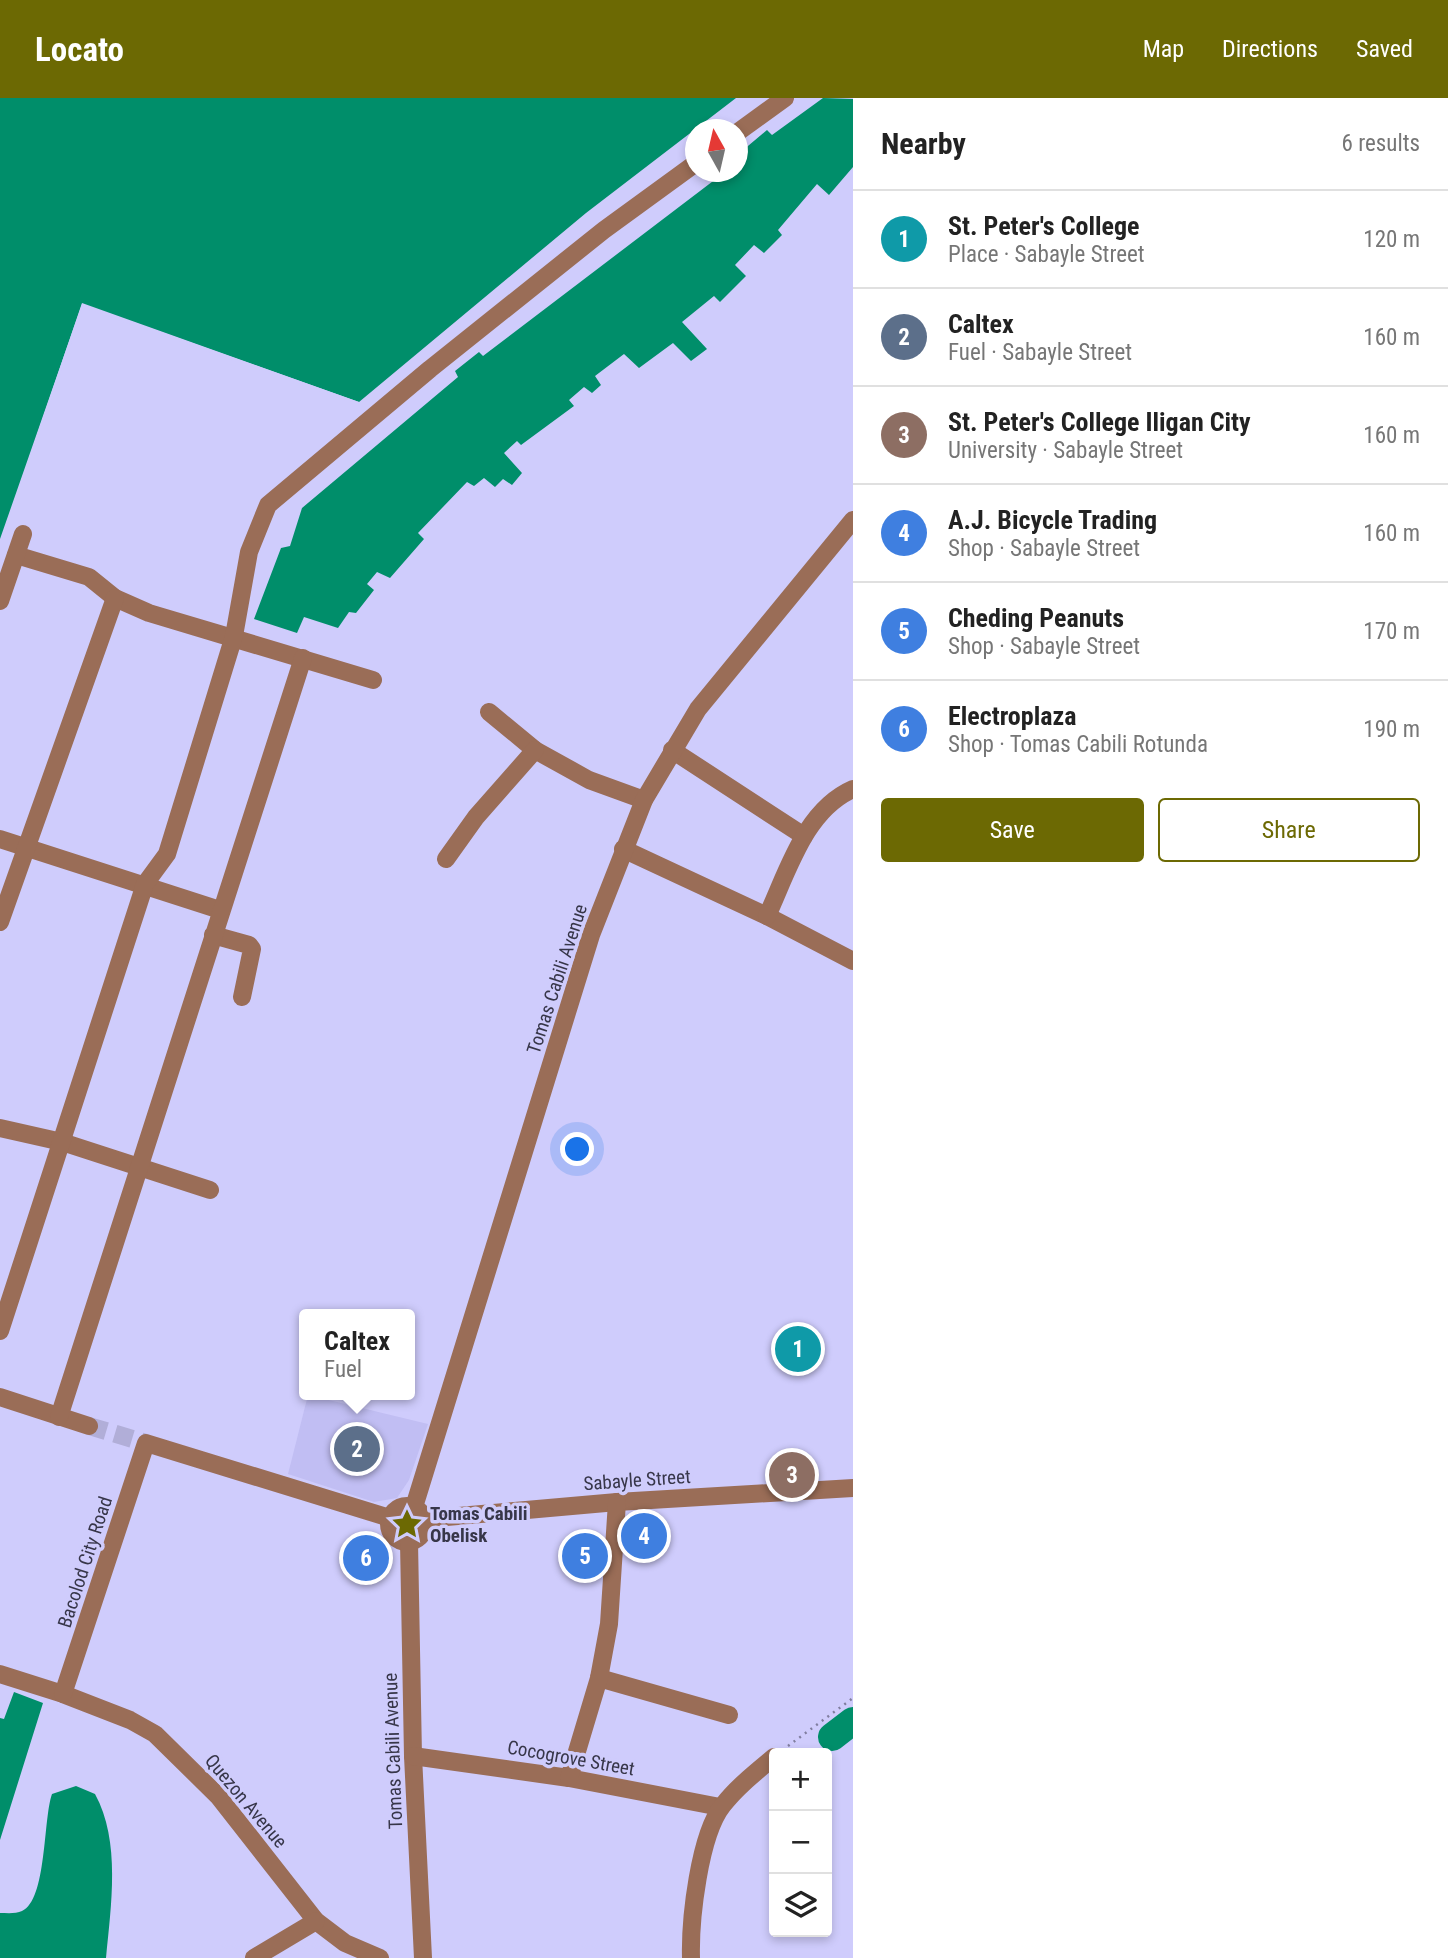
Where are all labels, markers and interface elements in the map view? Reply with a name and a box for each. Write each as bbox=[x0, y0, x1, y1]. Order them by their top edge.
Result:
text: Locato bbox=[35, 30, 124, 69]
text: Map bbox=[1143, 35, 1184, 63]
text: Directions bbox=[1222, 35, 1318, 63]
text: Saved bbox=[1356, 35, 1413, 63]
north arrow bbox=[685, 119, 748, 182]
text: Nearby bbox=[881, 126, 966, 161]
text: 6 results bbox=[1342, 130, 1420, 157]
text: St. Peter's College bbox=[948, 211, 1139, 241]
text: 1 bbox=[898, 226, 910, 253]
text: 120 m bbox=[1363, 226, 1420, 253]
text: Place · Sabayle Street bbox=[948, 241, 1145, 268]
text: Caltex bbox=[948, 309, 1014, 339]
text: 2 bbox=[898, 324, 910, 351]
text: 160 m bbox=[1363, 324, 1420, 351]
text: Fuel · Sabayle Street bbox=[948, 339, 1132, 366]
text: St. Peter's College Iligan City bbox=[948, 407, 1251, 437]
text: 3 bbox=[898, 422, 910, 449]
text: 160 m bbox=[1363, 422, 1420, 449]
text: University · Sabayle Street bbox=[948, 437, 1183, 464]
text: A.J. Bicycle Trading bbox=[948, 505, 1157, 535]
text: 4 bbox=[898, 520, 910, 547]
text: 160 m bbox=[1363, 520, 1420, 547]
text: Shop · Sabayle Street bbox=[948, 535, 1140, 562]
text: Cheding Peanuts bbox=[948, 603, 1124, 633]
text: 5 bbox=[898, 618, 910, 645]
text: 170 m bbox=[1363, 618, 1420, 645]
text: Shop · Sabayle Street bbox=[948, 633, 1140, 660]
text: Electroplaza bbox=[948, 701, 1076, 731]
text: 6 bbox=[898, 716, 910, 743]
text: 190 m bbox=[1363, 716, 1420, 743]
text: Shop · Tomas Cabili Rotunda bbox=[948, 731, 1208, 758]
button: Save bbox=[881, 798, 1144, 862]
button: Share bbox=[1158, 798, 1420, 862]
street label: Tomas Cabili Avenue bbox=[522, 901, 592, 1057]
your location bbox=[560, 1132, 594, 1166]
popup bbox=[299, 1309, 415, 1400]
pin: 1 bbox=[775, 1323, 821, 1375]
text: Caltex bbox=[324, 1326, 390, 1356]
text: Fuel bbox=[324, 1356, 362, 1383]
pin: 2 bbox=[334, 1423, 380, 1475]
pin: 3 bbox=[769, 1449, 815, 1501]
street label: Sabayle Street bbox=[583, 1465, 691, 1495]
street label: Bacolod City Road bbox=[53, 1493, 117, 1631]
place label: Tomas Cabili Obelisk bbox=[430, 1502, 527, 1547]
place icon: Tomas Cabili Obelisk bbox=[390, 1507, 424, 1541]
pin: 4 bbox=[621, 1510, 667, 1562]
pin: 5 bbox=[562, 1530, 608, 1582]
pin: 6 bbox=[343, 1532, 389, 1584]
street label: Tomas Cabili Avenue bbox=[379, 1672, 407, 1830]
street label: Cocogrove Street bbox=[506, 1735, 636, 1781]
map controls bbox=[769, 1748, 832, 1937]
button: + bbox=[769, 1748, 832, 1811]
street label: Quezon Avenue bbox=[200, 1749, 292, 1853]
button: − bbox=[769, 1811, 832, 1874]
button: layers bbox=[769, 1874, 832, 1937]

